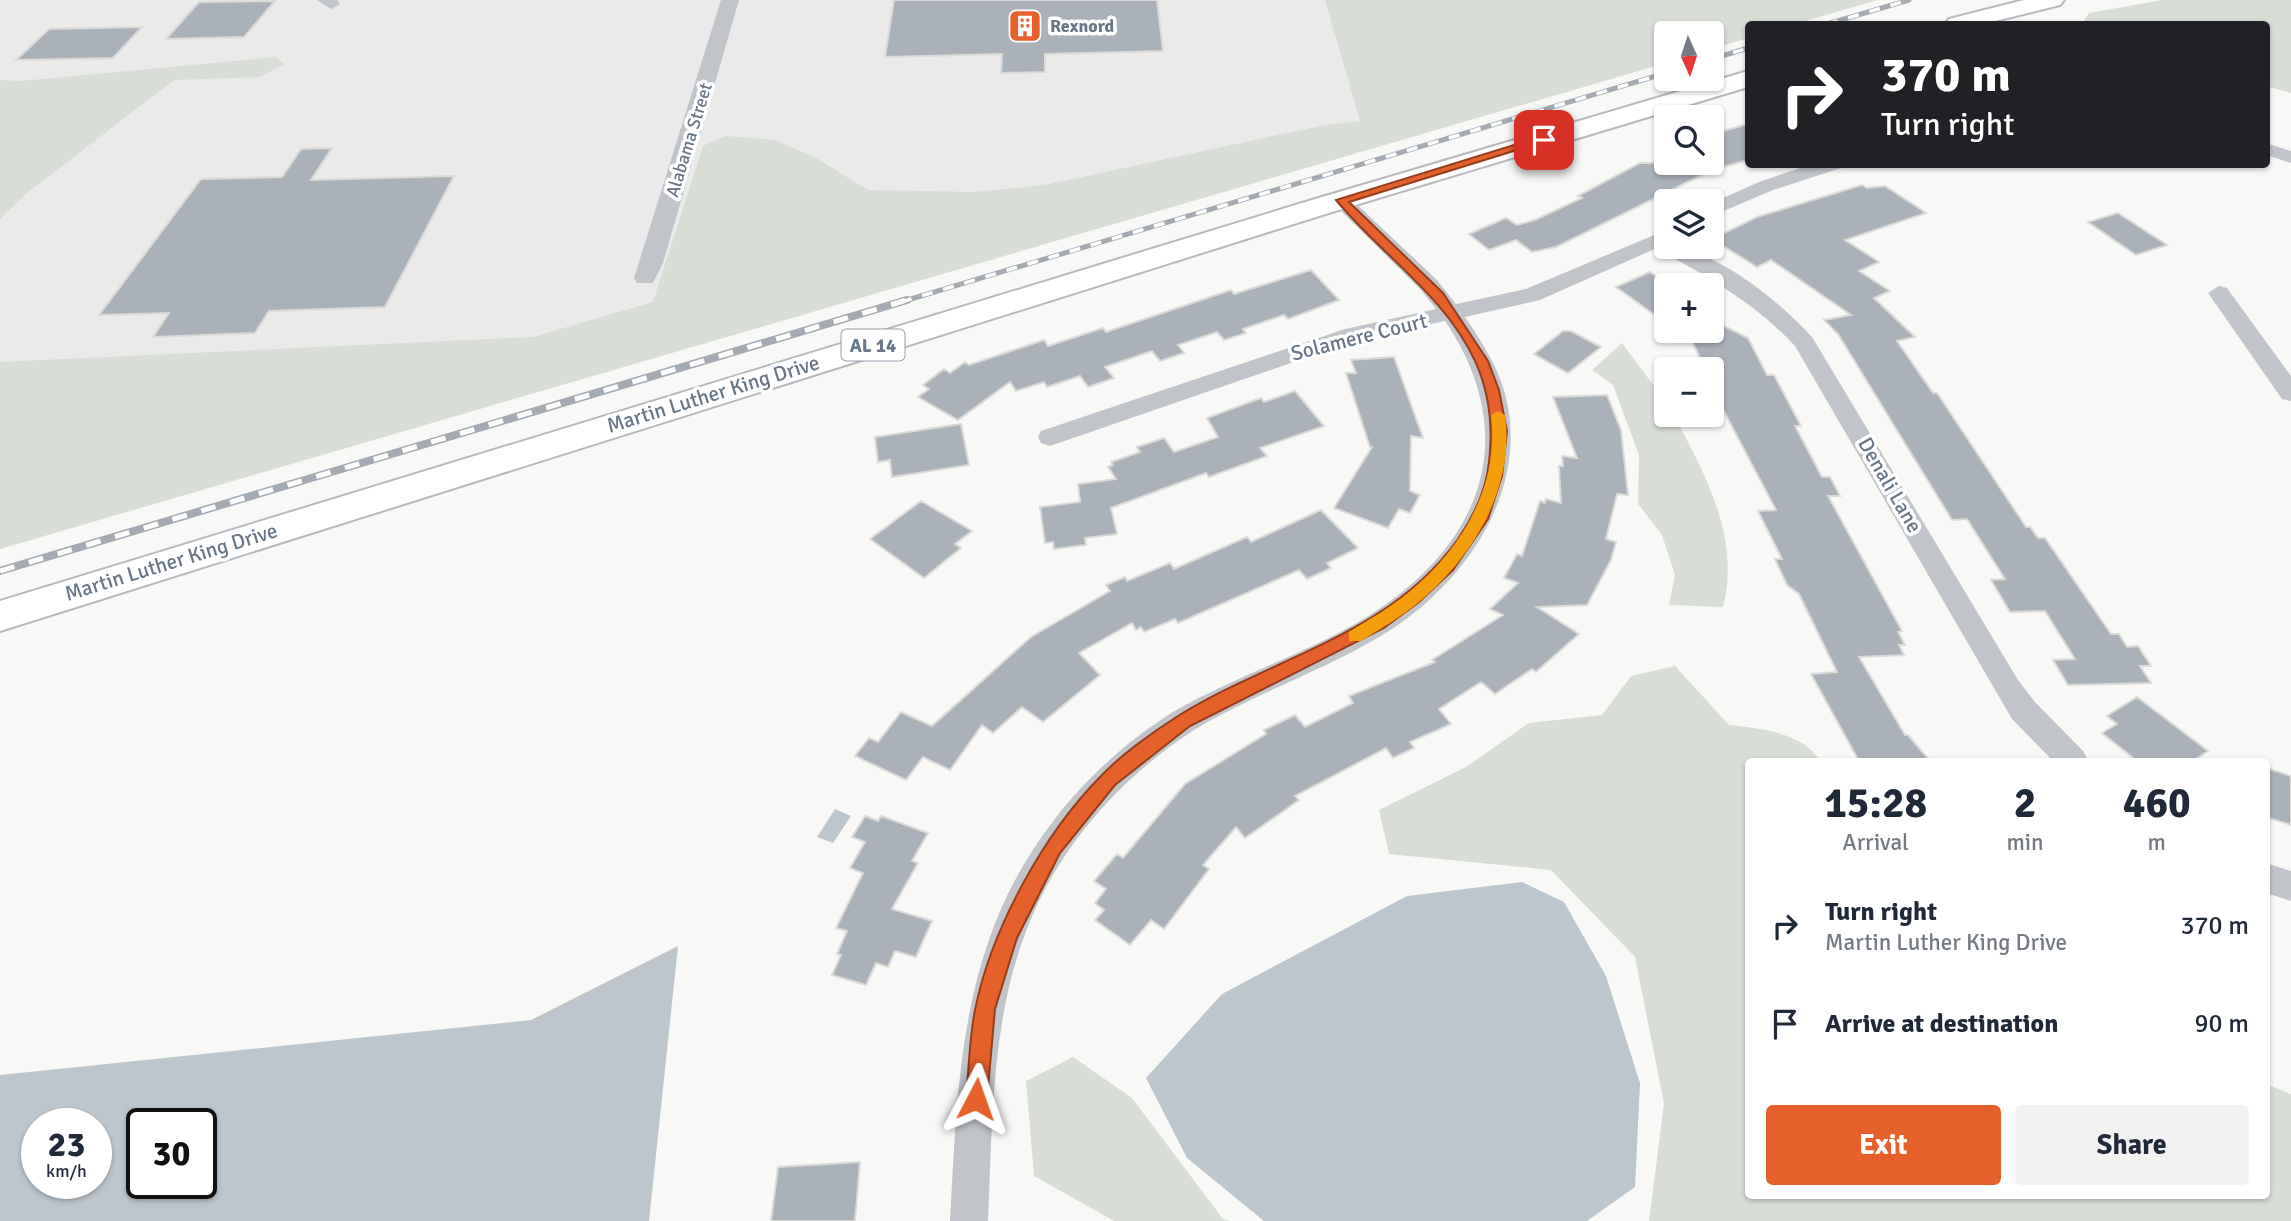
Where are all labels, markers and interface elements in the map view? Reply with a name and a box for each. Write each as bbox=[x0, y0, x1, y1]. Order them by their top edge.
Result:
building icon: Rexnord bbox=[1006, 7, 1044, 45]
place label: Rexnord bbox=[1050, 15, 1115, 37]
north arrow bbox=[1654, 21, 1724, 91]
map controls bbox=[1654, 21, 1724, 427]
text: 370 m bbox=[1881, 45, 2011, 105]
icon: right bbox=[1766, 49, 1857, 140]
street label: Alabama Street bbox=[661, 80, 717, 200]
button: search bbox=[1654, 105, 1724, 175]
text: Turn right bbox=[1881, 105, 2014, 144]
pin bbox=[1514, 110, 1574, 170]
icon: arrive bbox=[1525, 121, 1563, 159]
button: layers bbox=[1654, 189, 1724, 259]
button: + bbox=[1654, 273, 1724, 343]
street label: Solamere Court bbox=[1288, 308, 1430, 366]
road number: AL 14 bbox=[842, 330, 904, 360]
street label: Martin Luther King Drive bbox=[604, 349, 822, 439]
button: − bbox=[1654, 357, 1724, 427]
street label: Denali Lane bbox=[1852, 433, 1928, 537]
street label: Martin Luther King Drive bbox=[62, 517, 280, 607]
text: 15:28 bbox=[1824, 778, 1927, 829]
text: 2 bbox=[2014, 778, 2036, 829]
text: 460 bbox=[2123, 778, 2191, 829]
text: Arrival bbox=[1843, 828, 1909, 857]
text: min bbox=[2006, 828, 2044, 857]
text: m bbox=[2148, 828, 2166, 857]
text: Turn right bbox=[1825, 896, 1937, 928]
icon: right bbox=[1766, 907, 1804, 945]
text: 370 m bbox=[2180, 910, 2249, 942]
text: Martin Luther King Drive bbox=[1825, 928, 2067, 957]
icon: arrive bbox=[1766, 1005, 1804, 1043]
text: Arrive at destination bbox=[1825, 1008, 2058, 1040]
text: 90 m bbox=[2194, 1008, 2249, 1040]
position arrow bbox=[939, 1062, 1013, 1136]
button: Exit bbox=[1766, 1105, 2001, 1185]
button: Share bbox=[2015, 1105, 2249, 1185]
speed limit sign: 30 bbox=[126, 1108, 217, 1199]
text: 23 bbox=[48, 1123, 85, 1166]
text: km/h bbox=[46, 1160, 87, 1182]

